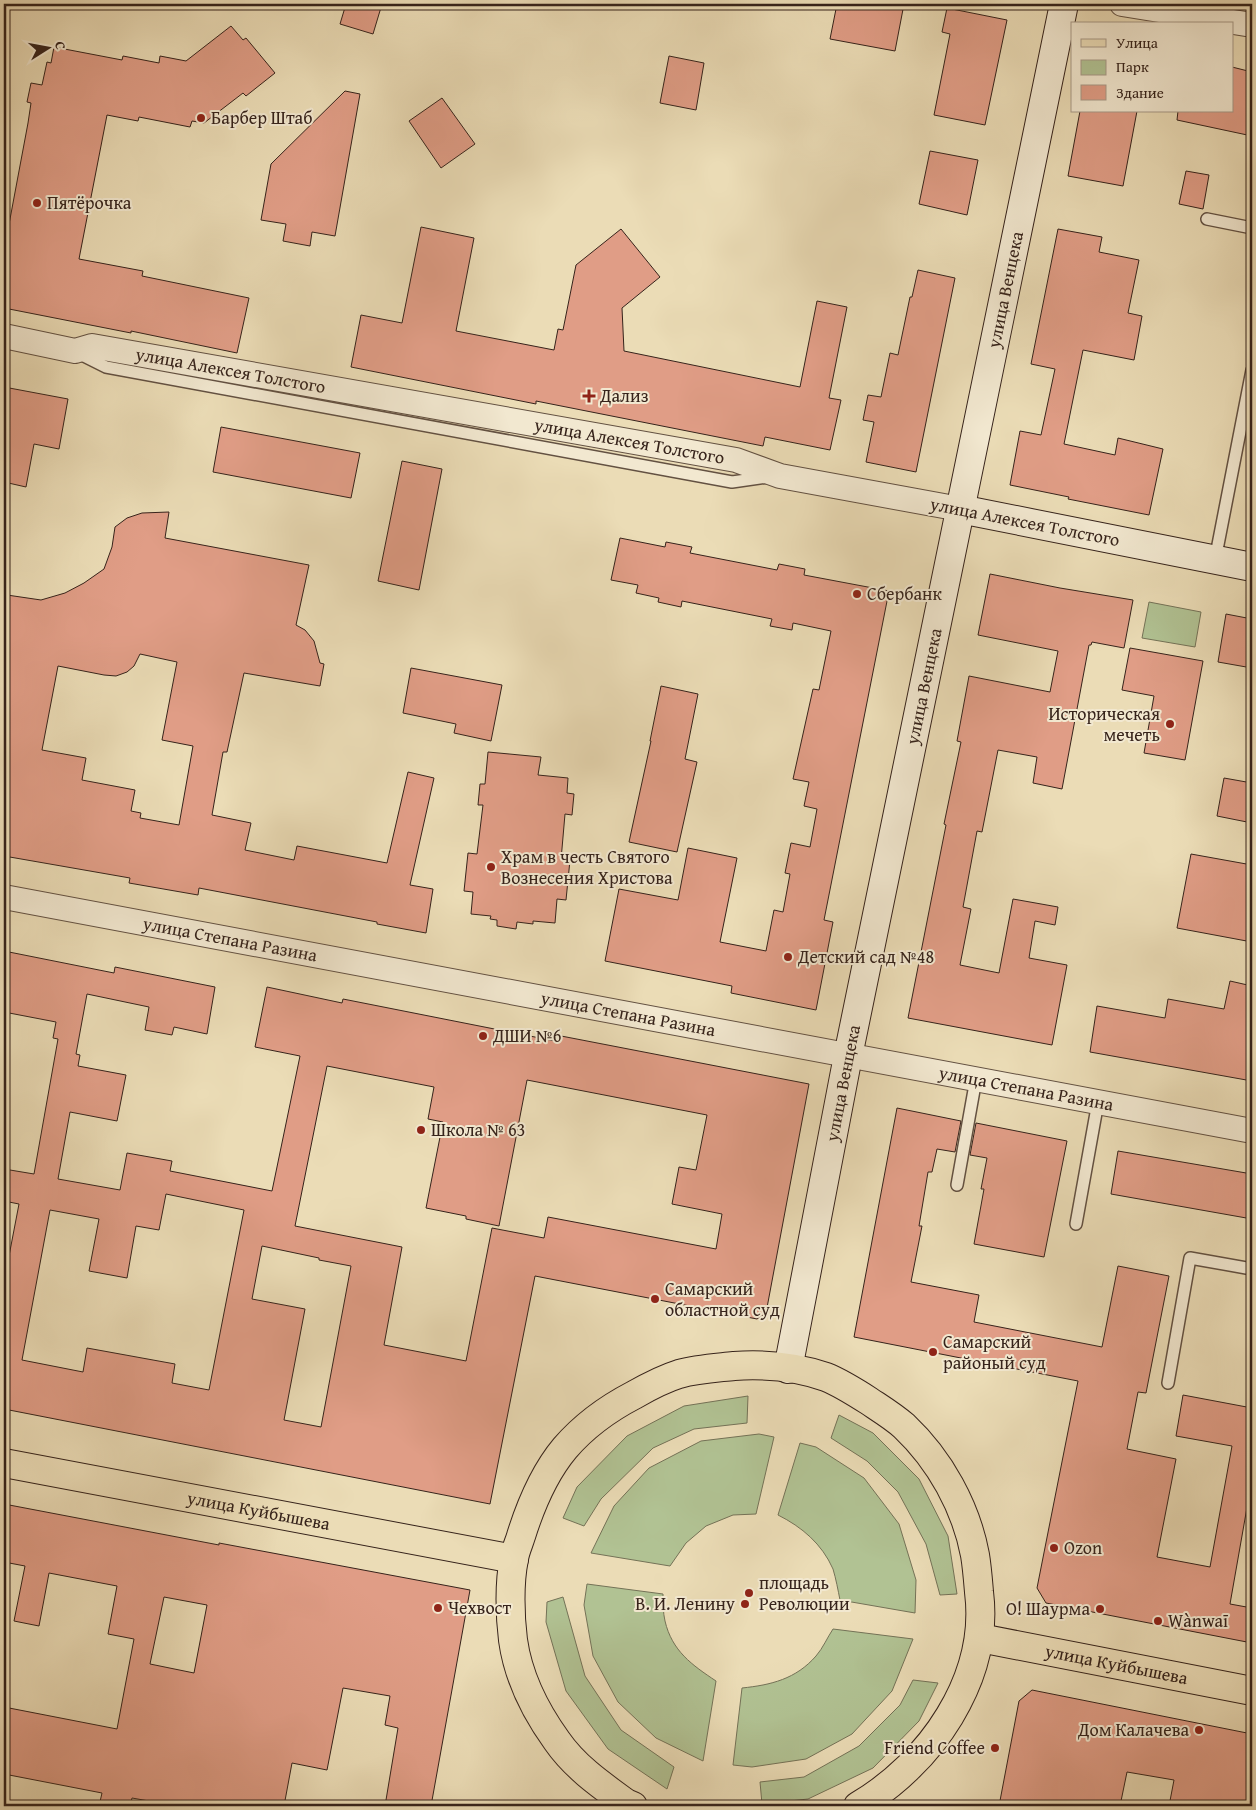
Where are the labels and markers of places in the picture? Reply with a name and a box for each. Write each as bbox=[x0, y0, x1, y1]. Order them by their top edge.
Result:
place label: Барбер Штаб bbox=[211, 104, 312, 131]
marker: Барбер Штаб bbox=[195, 112, 207, 124]
place label: Пятёрочка bbox=[47, 189, 132, 216]
marker: Пятёрочка bbox=[31, 197, 43, 209]
place label: Дализ bbox=[599, 382, 649, 409]
marker: Дализ bbox=[582, 389, 596, 403]
place label: Сбербанк bbox=[867, 580, 942, 607]
marker: Сбербанк bbox=[851, 588, 863, 600]
place label: Историческая мечеть bbox=[1048, 700, 1160, 748]
marker: Историческая мечеть bbox=[1164, 718, 1176, 730]
place label: Храм в честь Святого Вознесения Христова bbox=[501, 843, 673, 891]
marker: Храм в честь Святого Вознесения Христова bbox=[485, 861, 497, 873]
place label: Детский сад №48 bbox=[797, 943, 934, 970]
marker: Детский сад №48 bbox=[782, 951, 794, 963]
place label: ДШИ №6 bbox=[492, 1022, 561, 1049]
marker: ДШИ №6 bbox=[477, 1030, 489, 1042]
place label: Школа № 63 bbox=[431, 1116, 525, 1143]
marker: Школа № 63 bbox=[415, 1124, 427, 1136]
place label: Самарский областной суд bbox=[665, 1275, 780, 1323]
marker: Самарский областной суд bbox=[649, 1293, 661, 1305]
place label: Самарский районый суд bbox=[943, 1328, 1046, 1376]
marker: Самарский районый суд bbox=[927, 1346, 939, 1358]
place label: Ozon bbox=[1064, 1534, 1102, 1561]
marker: Ozon bbox=[1048, 1542, 1060, 1554]
place label: площадь Революции bbox=[759, 1569, 850, 1617]
marker: площадь Революции bbox=[743, 1587, 755, 1599]
place label: В. И. Ленину bbox=[635, 1590, 735, 1617]
place label: Чехвост bbox=[448, 1594, 512, 1621]
place label: О! Шаурма bbox=[1006, 1595, 1090, 1622]
marker: В. И. Ленину bbox=[739, 1598, 751, 1610]
marker: Чехвост bbox=[432, 1602, 444, 1614]
marker: О! Шаурма bbox=[1094, 1603, 1106, 1615]
place label: Wànwaī bbox=[1168, 1607, 1229, 1634]
marker: Wànwaī bbox=[1152, 1615, 1164, 1627]
place label: Дом Калачева bbox=[1077, 1716, 1189, 1743]
marker: Дом Калачева bbox=[1193, 1724, 1205, 1736]
place label: Friend Coffee bbox=[884, 1734, 985, 1761]
marker: Friend Coffee bbox=[989, 1742, 1001, 1754]

